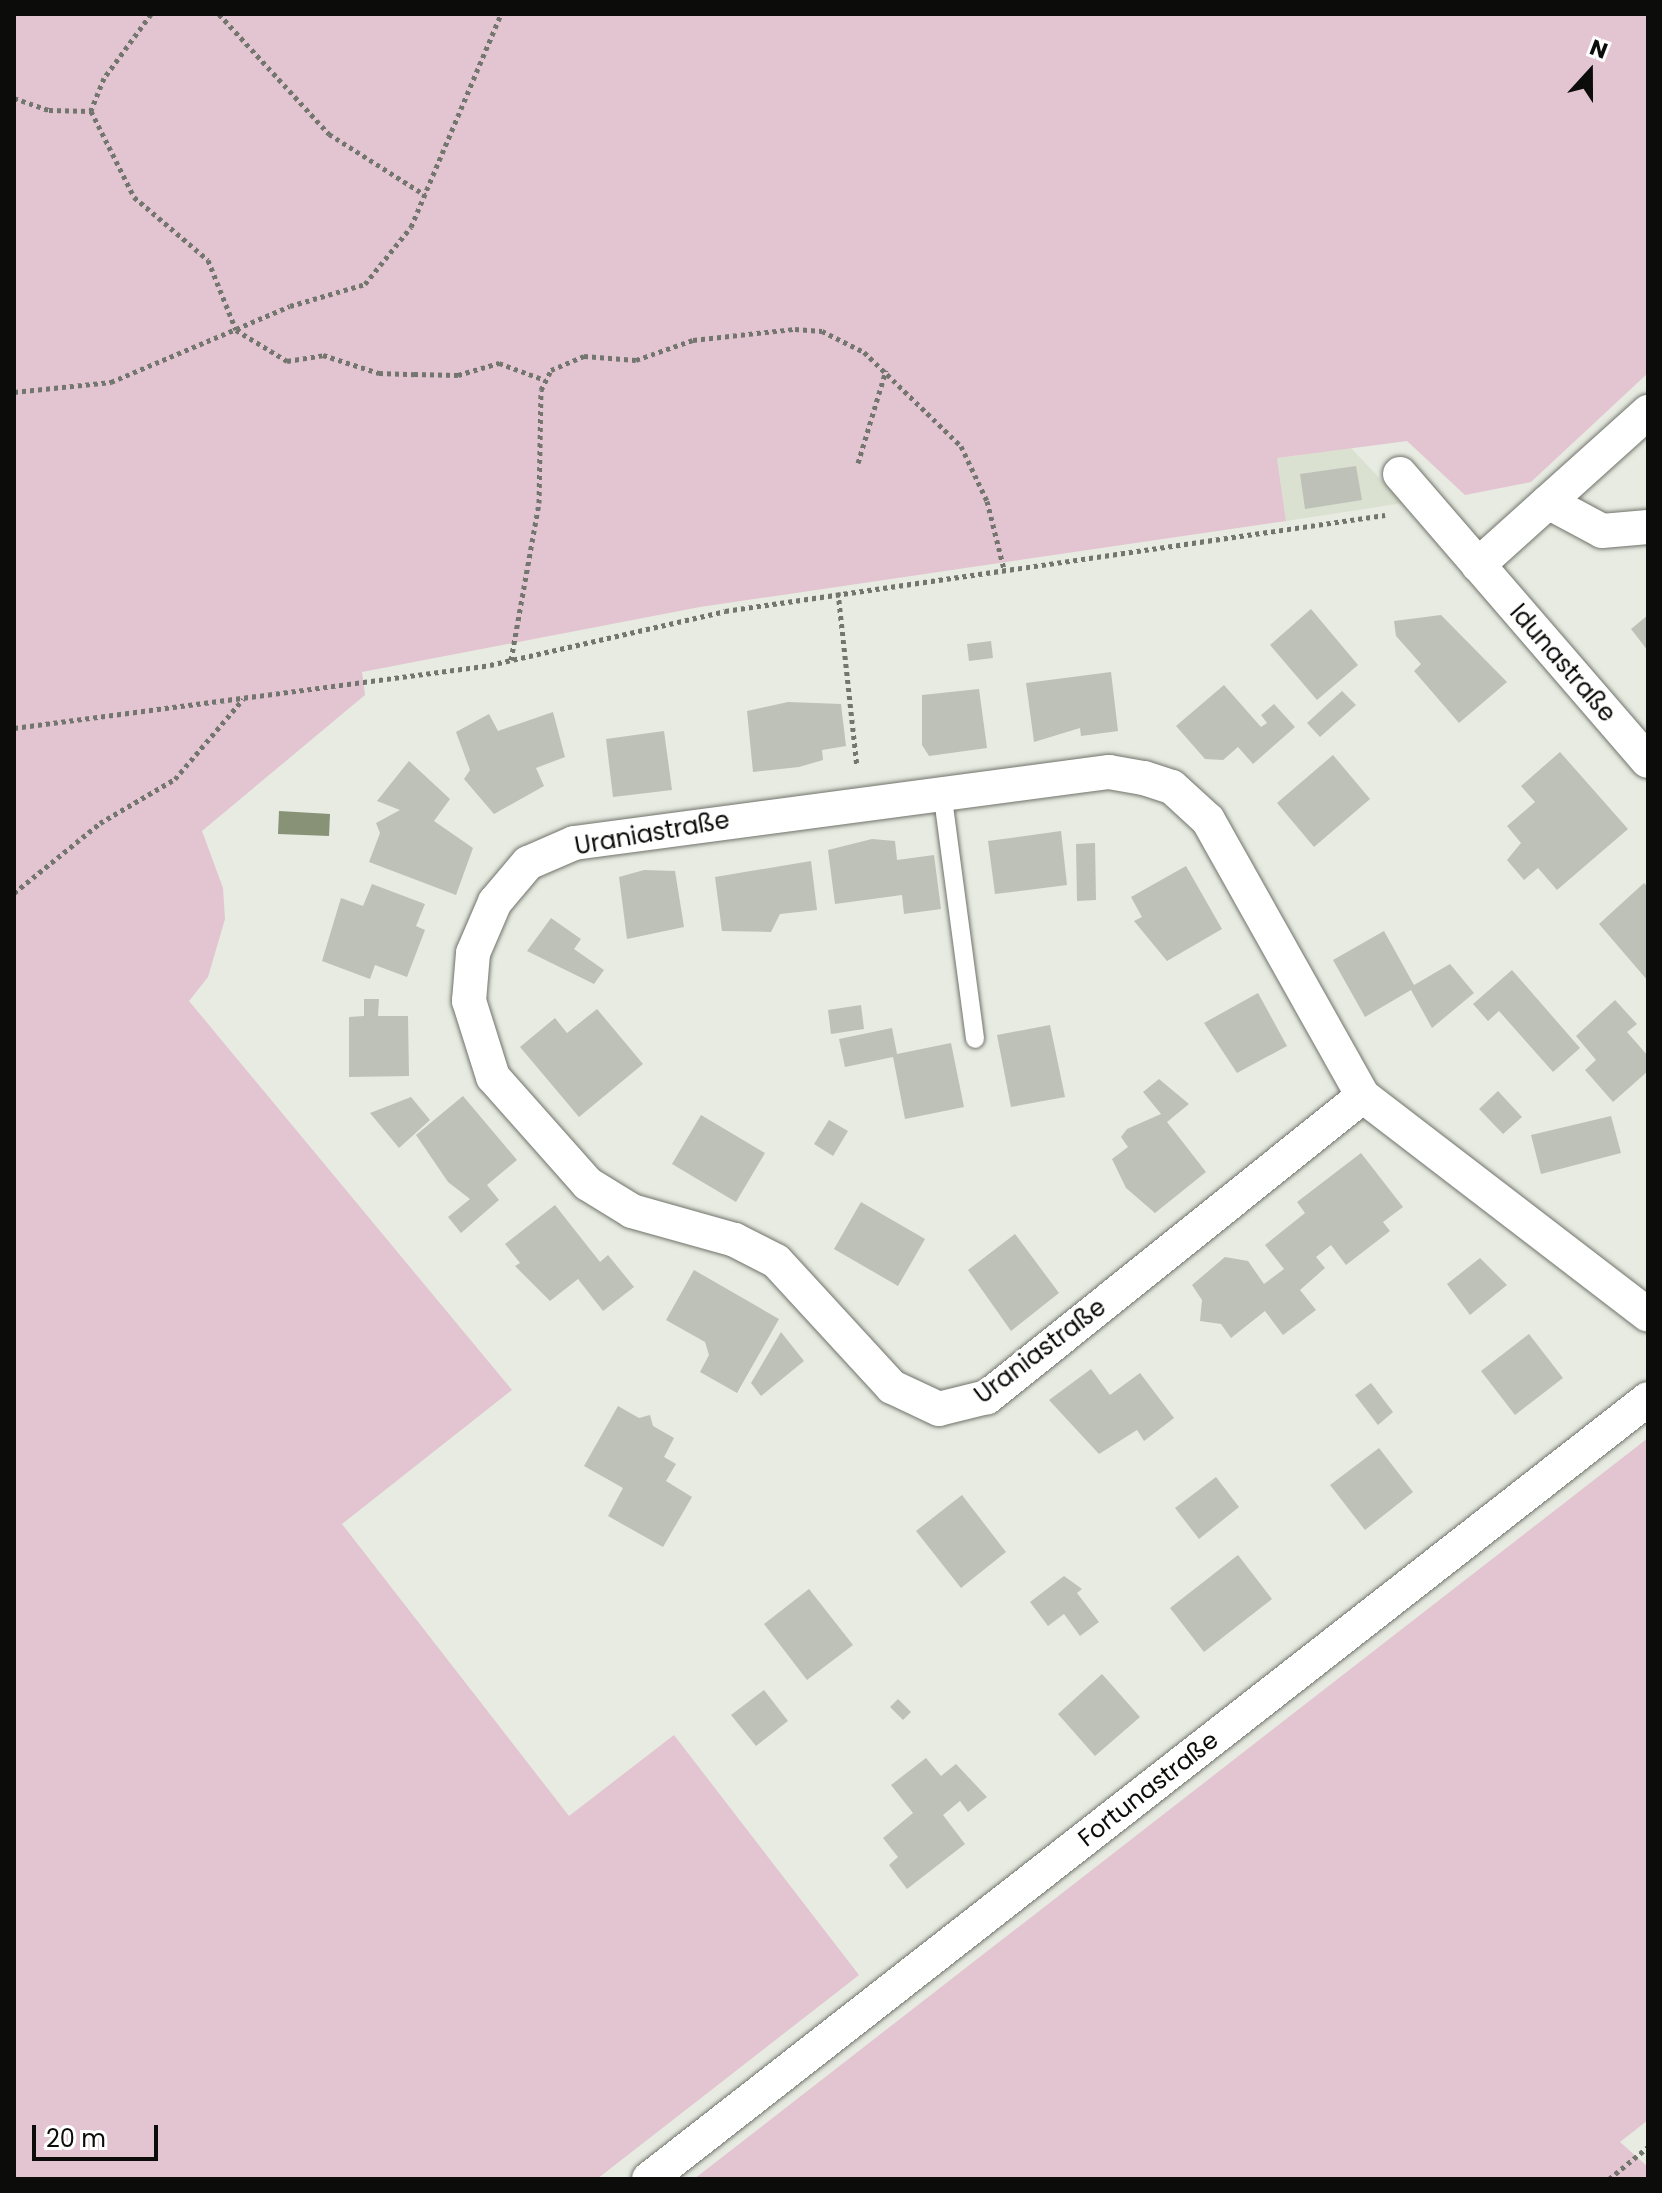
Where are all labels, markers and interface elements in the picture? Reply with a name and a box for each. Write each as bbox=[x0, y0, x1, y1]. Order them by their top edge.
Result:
north arrow bbox=[1550, 32, 1630, 112]
text: N bbox=[1585, 32, 1612, 67]
street label: Idunastraße bbox=[1504, 598, 1622, 728]
street label: Uraniastraße bbox=[572, 805, 732, 861]
street label: Uraniastraße bbox=[969, 1292, 1111, 1410]
street label: Fortunastraße bbox=[1072, 1725, 1224, 1853]
scale bar bbox=[36, 2109, 162, 2159]
text: 20 m bbox=[46, 2122, 106, 2155]

